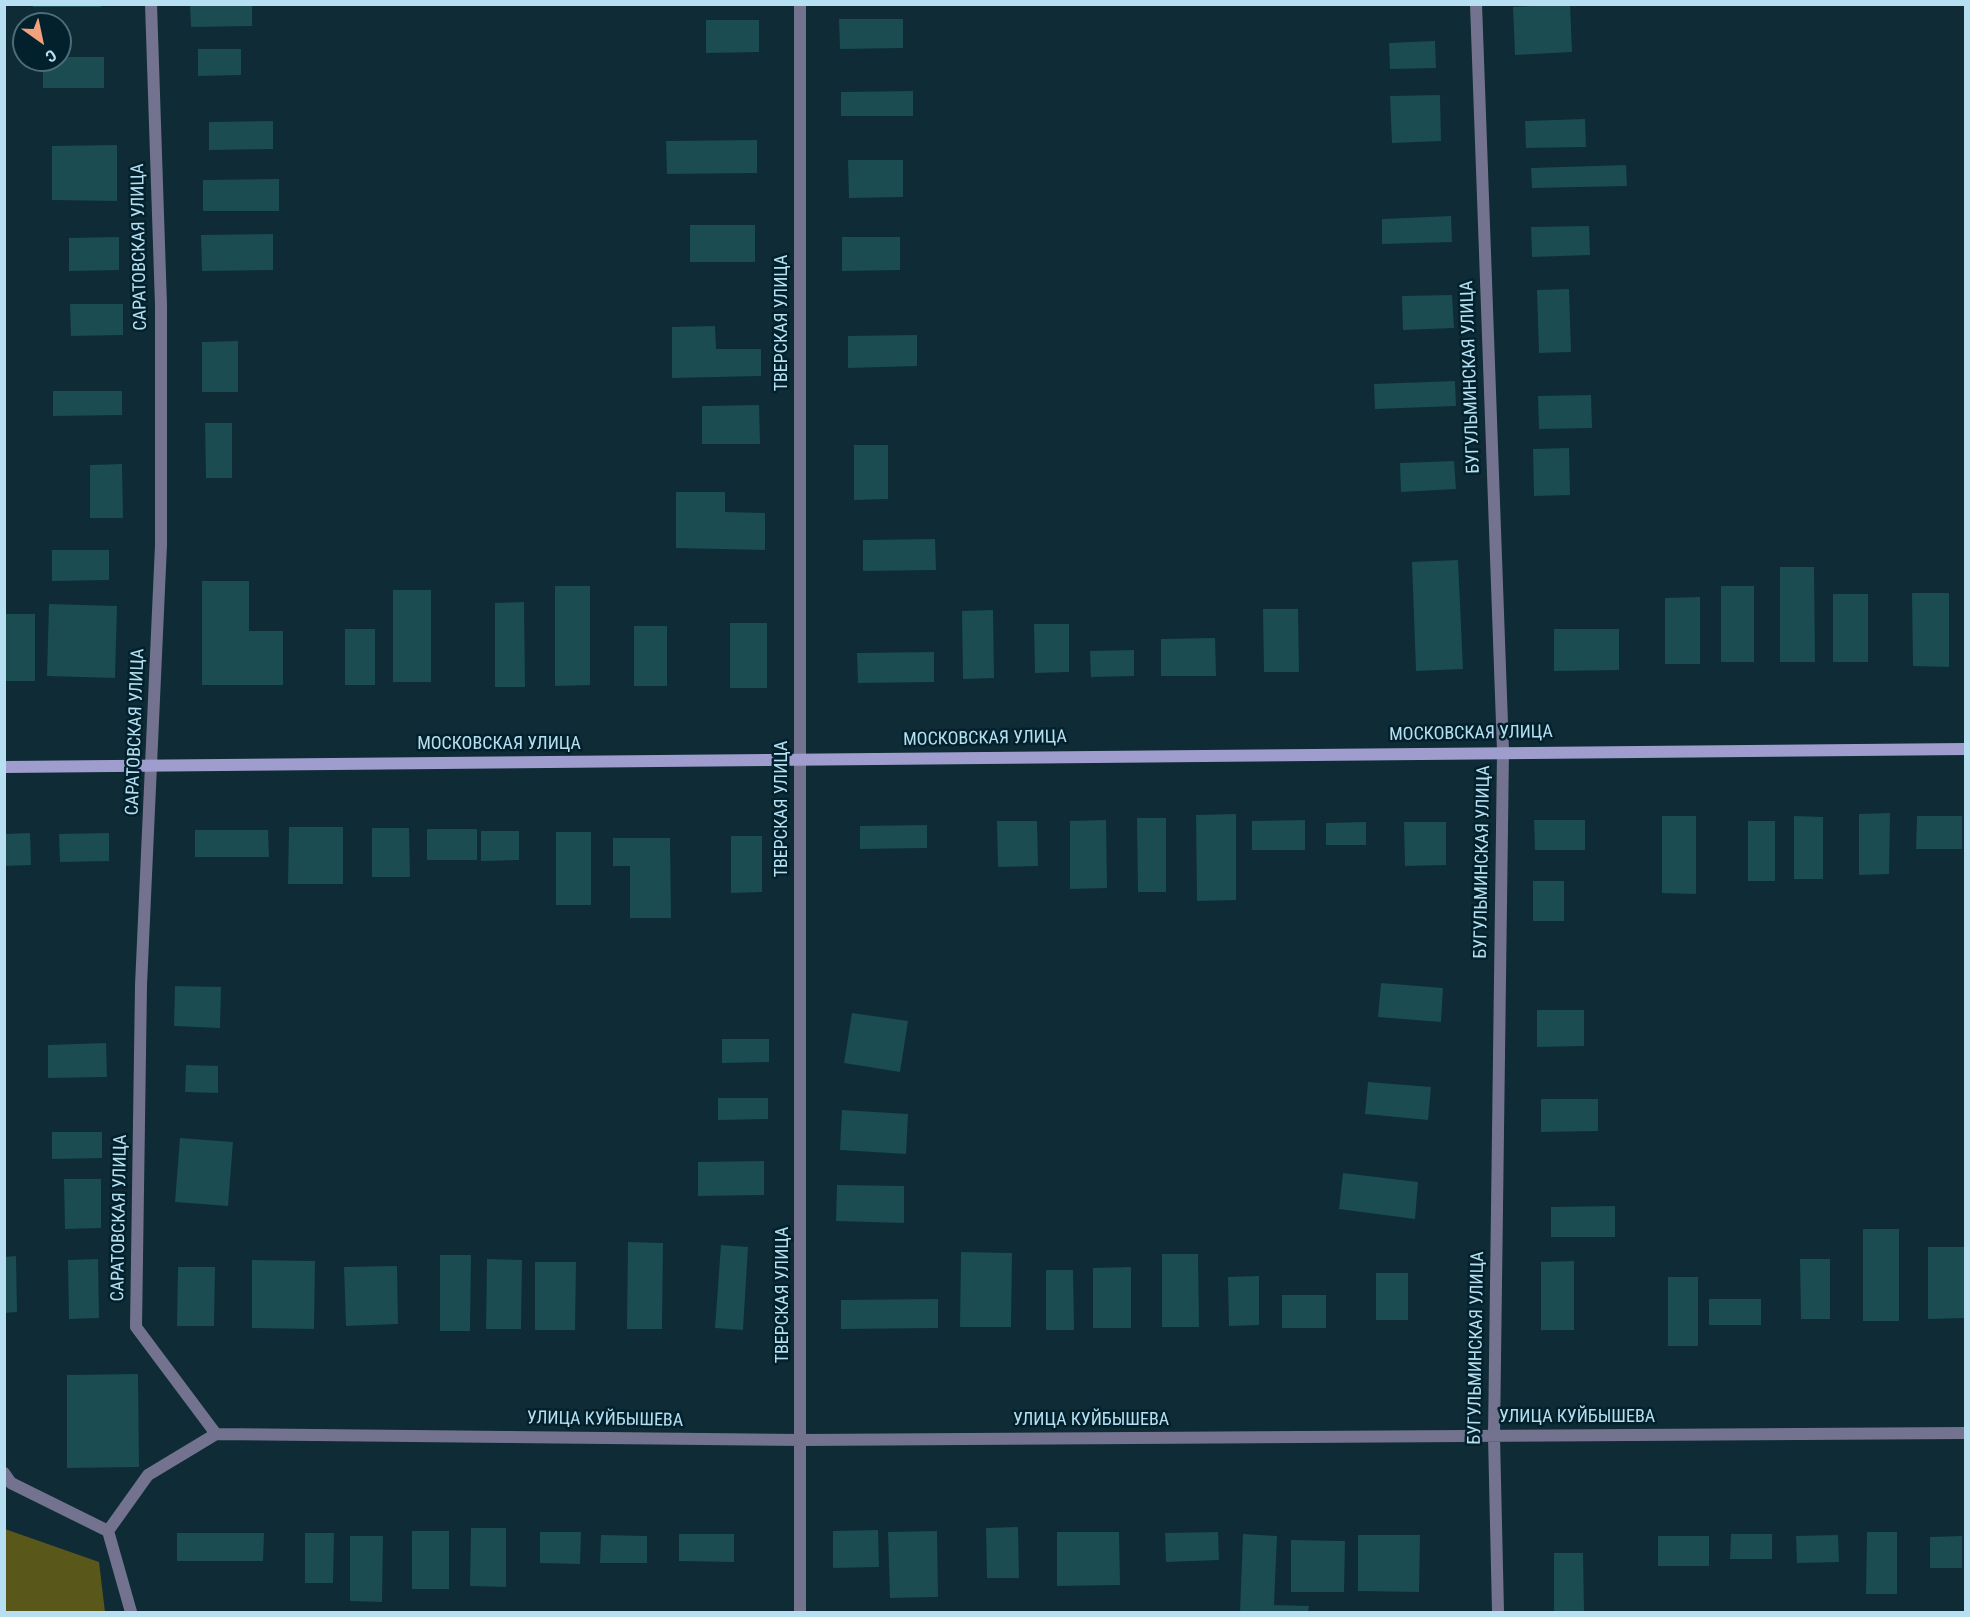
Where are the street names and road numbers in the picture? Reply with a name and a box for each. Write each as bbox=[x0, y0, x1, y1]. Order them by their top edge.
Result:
street label: САРАТОВСКАЯ УЛИЦА bbox=[128, 163, 152, 331]
street label: ТВЕРСКАЯ УЛИЦА bbox=[771, 255, 793, 391]
street label: БУГУЛЬМИНСКАЯ УЛИЦА bbox=[1457, 280, 1485, 474]
street label: САРАТОВСКАЯ УЛИЦА bbox=[122, 648, 150, 816]
street label: МОСКОВСКАЯ УЛИЦА bbox=[1389, 722, 1553, 746]
street label: МОСКОВСКАЯ УЛИЦА bbox=[903, 727, 1067, 751]
street label: МОСКОВСКАЯ УЛИЦА bbox=[417, 733, 581, 755]
street label: ТВЕРСКАЯ УЛИЦА bbox=[771, 741, 793, 877]
street label: БУГУЛЬМИНСКАЯ УЛИЦА bbox=[1471, 765, 1495, 959]
street label: САРАТОВСКАЯ УЛИЦА bbox=[108, 1134, 132, 1302]
street label: ТВЕРСКАЯ УЛИЦА bbox=[772, 1227, 794, 1363]
street label: БУГУЛЬМИНСКАЯ УЛИЦА bbox=[1465, 1251, 1489, 1445]
street label: УЛИЦА КУЙБЫШЕВА bbox=[1499, 1406, 1655, 1428]
street label: УЛИЦА КУЙБЫШЕВА bbox=[527, 1408, 683, 1432]
street label: УЛИЦА КУЙБЫШЕВА bbox=[1013, 1409, 1169, 1431]

